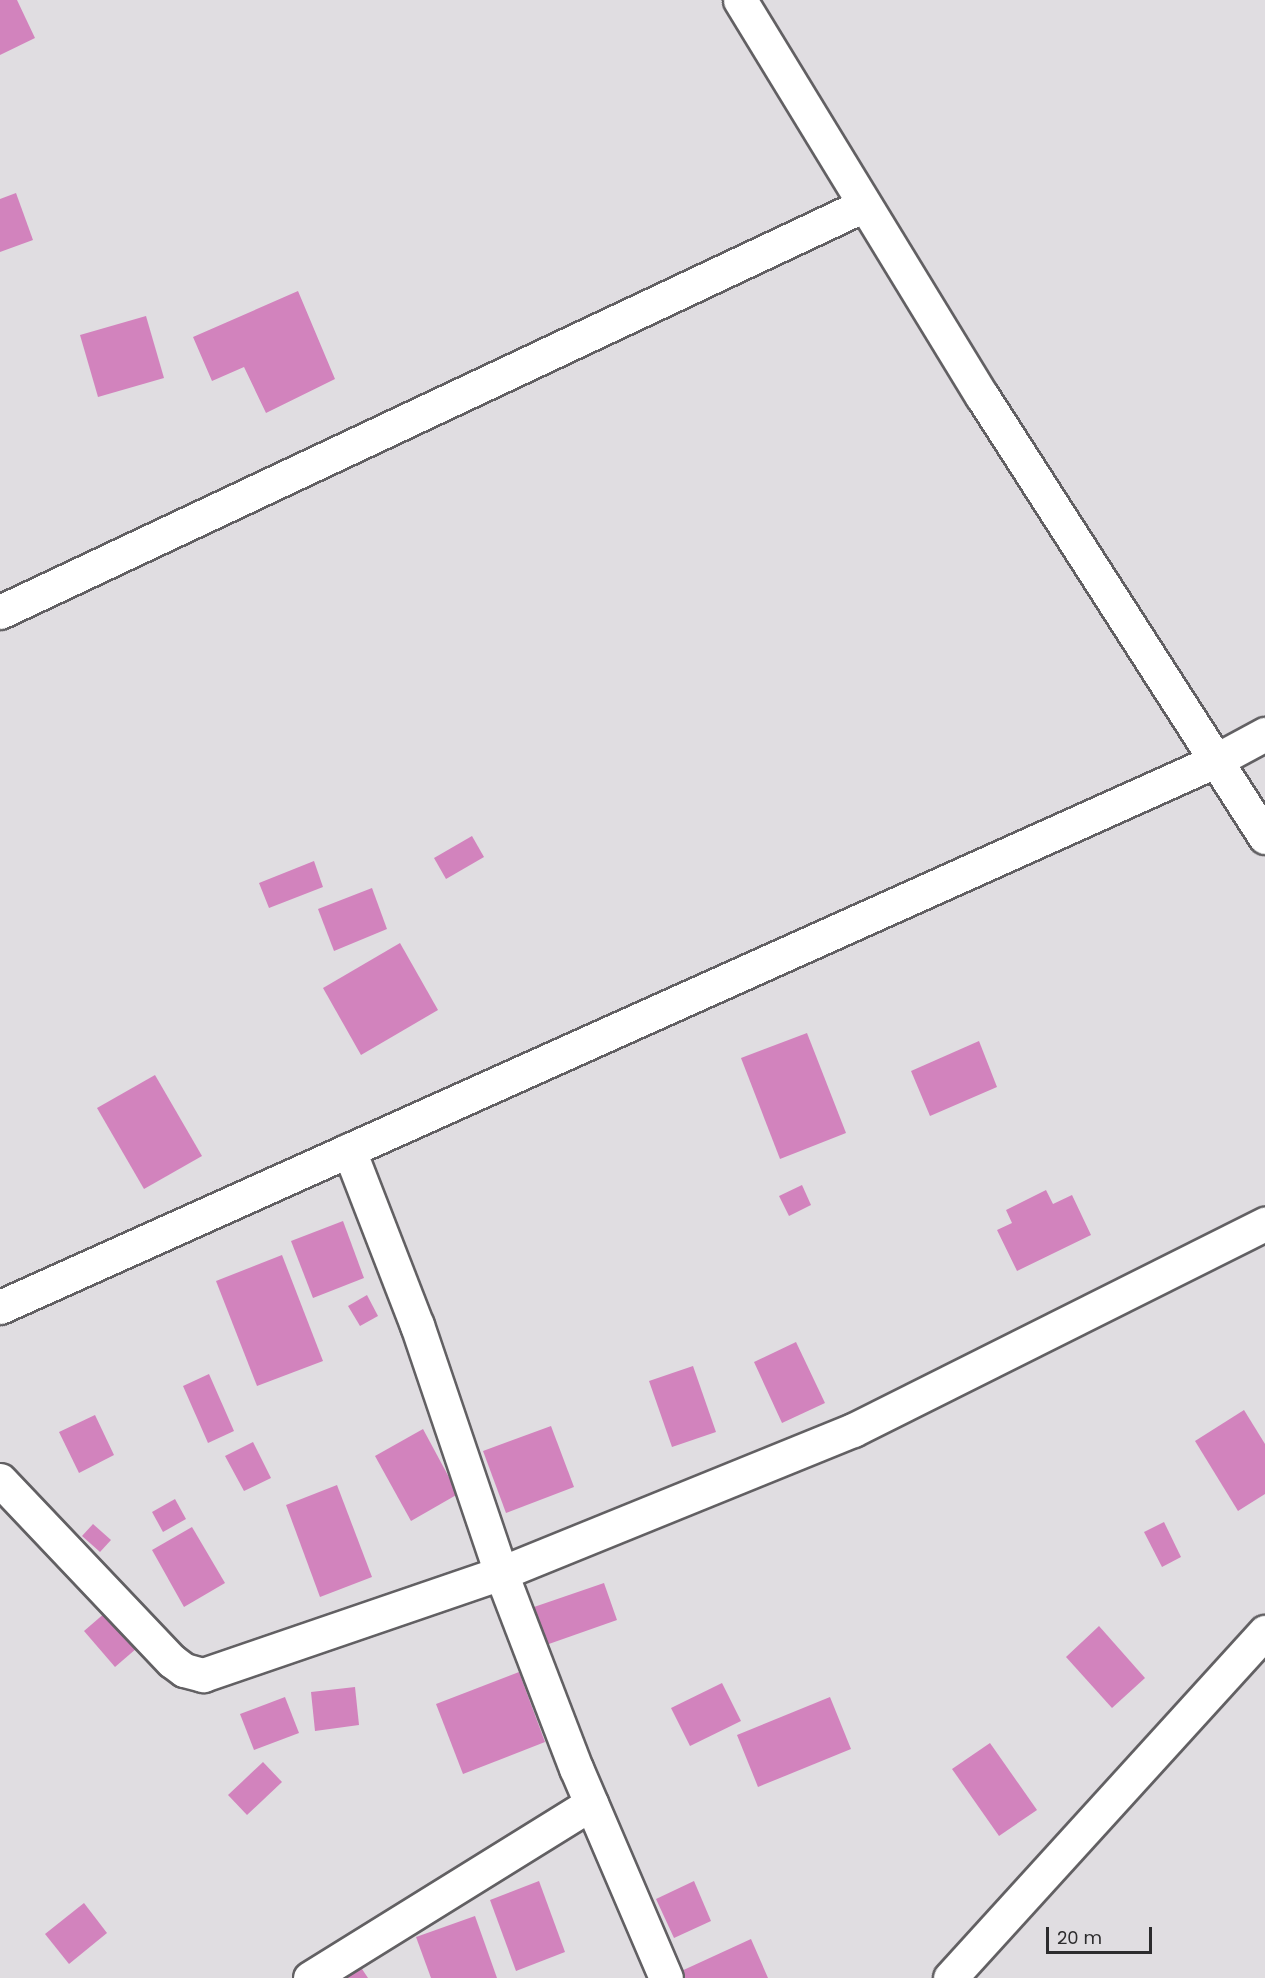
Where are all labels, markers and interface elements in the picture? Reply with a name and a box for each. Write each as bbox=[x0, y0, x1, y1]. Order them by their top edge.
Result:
scale bar bbox=[1049, 1915, 1156, 1953]
text: 20 m bbox=[1057, 1925, 1102, 1950]

